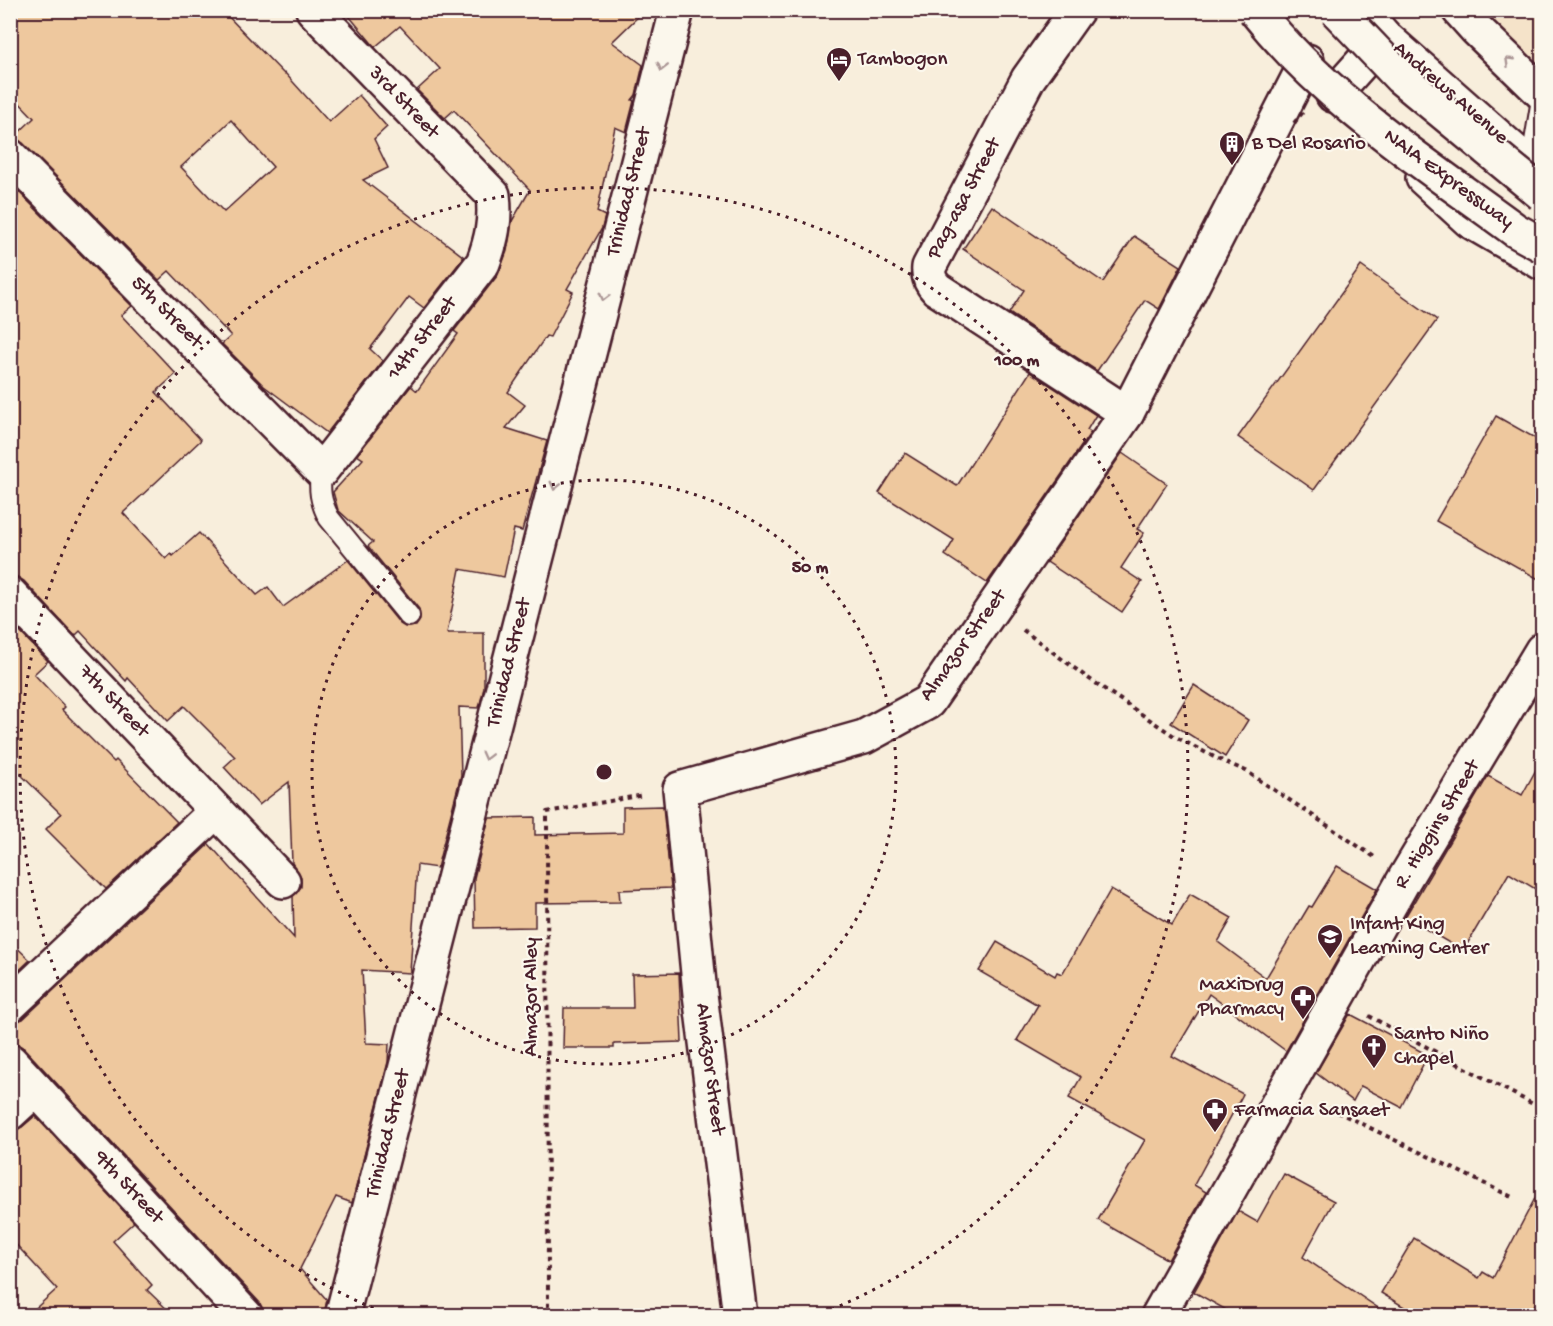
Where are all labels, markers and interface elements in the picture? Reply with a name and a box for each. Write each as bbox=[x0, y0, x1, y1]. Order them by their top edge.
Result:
street label: Andrews Avenue bbox=[1387, 37, 1514, 152]
hotel icon: Tambogon bbox=[824, 45, 854, 83]
place label: Tambogon bbox=[857, 48, 947, 73]
one-way arrow bbox=[1505, 57, 1516, 68]
street label: 3rd Street bbox=[361, 61, 445, 146]
one-way arrow bbox=[657, 62, 670, 72]
street label: Trinidad Street bbox=[602, 123, 659, 260]
street label: NAIA Expressway bbox=[1378, 124, 1518, 236]
building icon: B Del Rosario bbox=[1217, 129, 1247, 167]
street label: Pag-asa Street bbox=[922, 132, 1009, 265]
place label: B Del Rosario bbox=[1251, 132, 1366, 157]
street label: 5th Street bbox=[125, 272, 209, 356]
street label: 14th Street bbox=[382, 290, 465, 387]
one-way arrow bbox=[598, 292, 611, 302]
text: 100 m bbox=[994, 351, 1040, 372]
one-way arrow bbox=[550, 480, 562, 490]
text: 50 m bbox=[792, 558, 829, 579]
street label: Almazor Street bbox=[915, 583, 1014, 707]
street label: Trinidad Street bbox=[482, 594, 539, 731]
street label: 7th Street bbox=[71, 660, 156, 745]
one-way arrow bbox=[480, 751, 493, 761]
street label: R. Higgins Street bbox=[1390, 754, 1488, 894]
centre of rings bbox=[594, 762, 614, 782]
place label: Infant King Learning Center bbox=[1350, 913, 1490, 962]
school or university icon: Infant King Learning Center bbox=[1315, 922, 1345, 960]
street label: Almazor Alley bbox=[520, 938, 545, 1056]
place label: MaxiDrug Pharmacy bbox=[1197, 974, 1284, 1023]
pharmacy icon: MaxiDrug Pharmacy bbox=[1288, 983, 1318, 1021]
street label: Almazor Street bbox=[689, 1002, 730, 1139]
place label: Santo Niño Chapel bbox=[1394, 1023, 1489, 1072]
church icon: Santo Niño Chapel bbox=[1359, 1032, 1389, 1070]
street label: Trinidad Street bbox=[361, 1065, 418, 1202]
pharmacy icon: Farmacia Sansaet bbox=[1200, 1096, 1230, 1134]
place label: Farmacia Sansaet bbox=[1233, 1099, 1391, 1124]
street label: 9th Street bbox=[87, 1145, 170, 1232]

